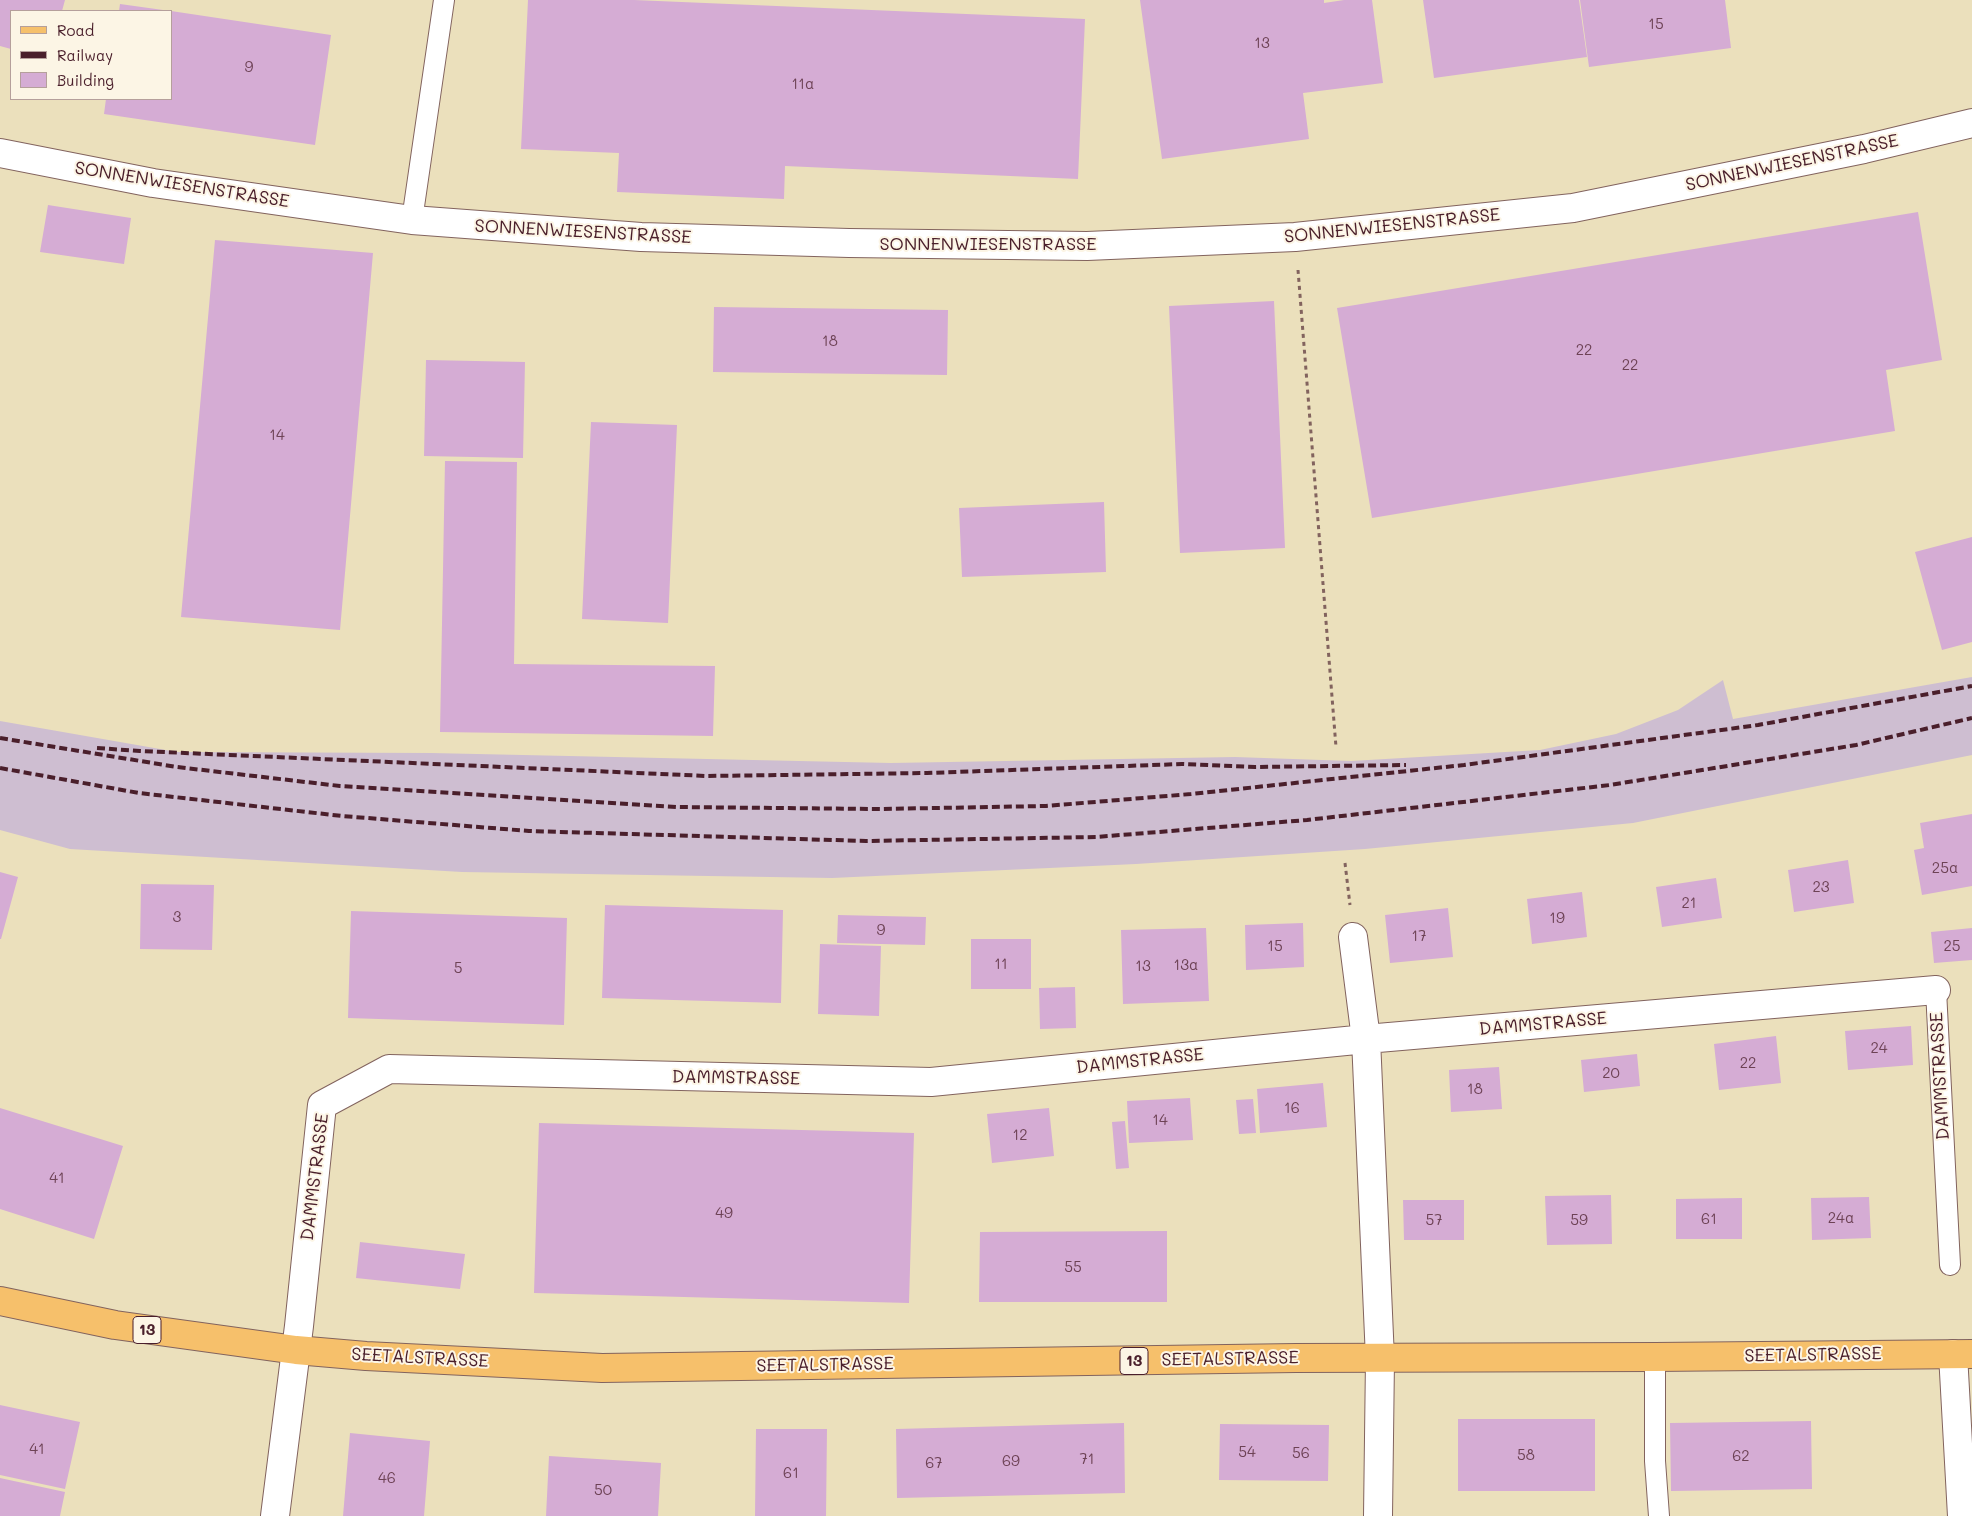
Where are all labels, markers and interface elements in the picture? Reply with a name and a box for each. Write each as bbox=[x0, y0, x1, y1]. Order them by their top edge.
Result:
legend bbox=[10, 10, 172, 100]
house number: 15 bbox=[1648, 15, 1664, 33]
text: Road bbox=[57, 20, 94, 40]
house number: 13 bbox=[1254, 34, 1270, 52]
text: Railway bbox=[57, 45, 113, 65]
house number: 9 bbox=[245, 58, 253, 76]
text: Building bbox=[57, 70, 114, 90]
house number: 11a bbox=[792, 75, 814, 93]
street label: SONNENWIESENSTRASSE bbox=[1684, 130, 1900, 196]
street label: SONNENWIESENSTRASSE bbox=[73, 157, 291, 213]
street label: SONNENWIESENSTRASSE bbox=[1283, 204, 1501, 248]
street label: SONNENWIESENSTRASSE bbox=[474, 216, 692, 248]
street label: SONNENWIESENSTRASSE bbox=[879, 233, 1097, 255]
house number: 18 bbox=[822, 332, 838, 350]
house number: 22 bbox=[1576, 341, 1592, 359]
house number: 22 bbox=[1622, 356, 1638, 374]
house number: 14 bbox=[269, 426, 285, 444]
house number: 25a bbox=[1932, 859, 1958, 877]
house number: 23 bbox=[1812, 878, 1830, 896]
house number: 21 bbox=[1681, 894, 1697, 912]
house number: 3 bbox=[173, 908, 181, 926]
house number: 19 bbox=[1549, 909, 1565, 927]
house number: 9 bbox=[877, 921, 885, 939]
house number: 17 bbox=[1411, 927, 1427, 945]
house number: 15 bbox=[1267, 937, 1283, 955]
house number: 25 bbox=[1943, 937, 1961, 955]
house number: 11 bbox=[994, 955, 1008, 973]
house number: 13a bbox=[1174, 956, 1198, 974]
house number: 13 bbox=[1135, 957, 1151, 975]
house number: 5 bbox=[454, 959, 462, 977]
street label: DAMMSTRASSE bbox=[1478, 1008, 1608, 1040]
street label: DAMMSTRASSE bbox=[1926, 1011, 1954, 1141]
house number: 24 bbox=[1870, 1039, 1888, 1057]
street label: DAMMSTRASSE bbox=[1075, 1044, 1205, 1078]
house number: 22 bbox=[1740, 1054, 1756, 1072]
house number: 20 bbox=[1602, 1064, 1620, 1082]
street label: DAMMSTRASSE bbox=[672, 1066, 800, 1090]
house number: 18 bbox=[1467, 1080, 1483, 1098]
house number: 16 bbox=[1284, 1099, 1300, 1117]
house number: 14 bbox=[1152, 1111, 1168, 1129]
street label: DAMMSTRASSE bbox=[296, 1112, 334, 1242]
house number: 12 bbox=[1012, 1126, 1028, 1144]
house number: 41 bbox=[49, 1169, 65, 1187]
house number: 49 bbox=[715, 1204, 733, 1222]
house number: 24a bbox=[1828, 1209, 1854, 1227]
house number: 61 bbox=[1701, 1210, 1717, 1228]
house number: 57 bbox=[1425, 1211, 1443, 1229]
house number: 59 bbox=[1570, 1211, 1588, 1229]
house number: 55 bbox=[1064, 1258, 1082, 1276]
road number: 13 bbox=[133, 1316, 161, 1344]
street label: SEETALSTRASSE bbox=[1744, 1343, 1882, 1367]
street label: SEETALSTRASSE bbox=[351, 1344, 489, 1372]
street label: SEETALSTRASSE bbox=[1161, 1347, 1299, 1371]
road number: 13 bbox=[1120, 1348, 1148, 1374]
street label: SEETALSTRASSE bbox=[756, 1353, 894, 1377]
house number: 41 bbox=[29, 1440, 45, 1458]
house number: 54 bbox=[1238, 1443, 1256, 1461]
house number: 56 bbox=[1292, 1444, 1310, 1462]
house number: 58 bbox=[1517, 1446, 1535, 1464]
house number: 62 bbox=[1732, 1447, 1750, 1465]
house number: 71 bbox=[1079, 1450, 1095, 1468]
house number: 69 bbox=[1002, 1452, 1020, 1470]
house number: 67 bbox=[925, 1454, 943, 1472]
house number: 61 bbox=[783, 1464, 799, 1482]
house number: 46 bbox=[378, 1469, 396, 1487]
house number: 50 bbox=[594, 1481, 612, 1499]

